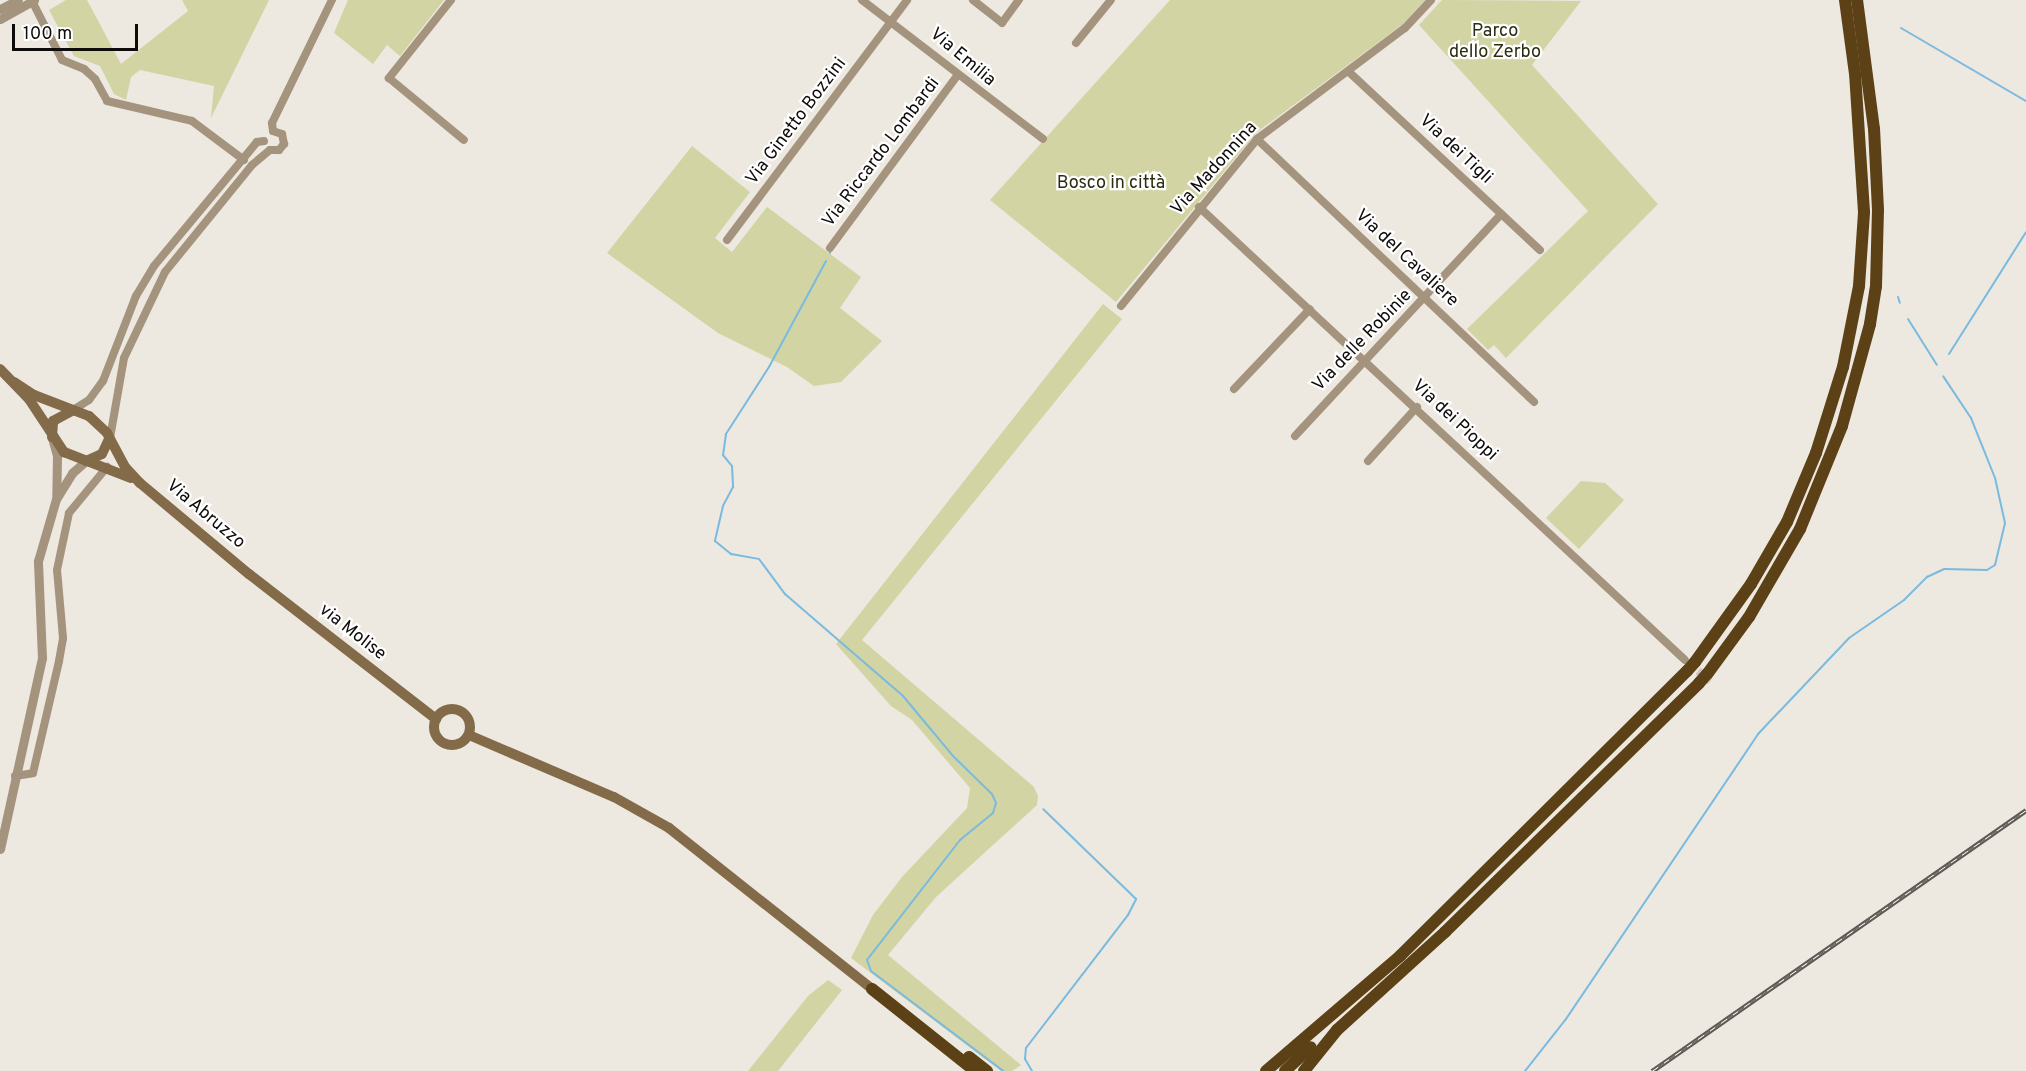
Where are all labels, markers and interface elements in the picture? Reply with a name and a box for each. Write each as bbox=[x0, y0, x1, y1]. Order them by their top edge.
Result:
scale bar bbox=[15, 12, 141, 50]
park label: Parco dello Zerbo bbox=[1449, 22, 1541, 64]
text: 100 m bbox=[23, 23, 72, 46]
street label: Via Emilia bbox=[925, 24, 999, 92]
street label: Via Ginetto Bozzini bbox=[742, 54, 852, 190]
street label: Via Riccardo Lombardi bbox=[819, 74, 945, 232]
street label: Via dei Tigli bbox=[1414, 110, 1496, 190]
street label: Via Madonnina bbox=[1167, 118, 1263, 220]
park label: Bosco in città bbox=[1057, 173, 1165, 195]
street label: Via del Cavaliere bbox=[1350, 206, 1462, 312]
street label: Via delle Robinie bbox=[1309, 285, 1417, 397]
street label: Via dei Pioppi bbox=[1407, 376, 1501, 466]
street label: Via Abruzzo bbox=[161, 475, 249, 555]
street label: via Molise bbox=[314, 600, 390, 666]

